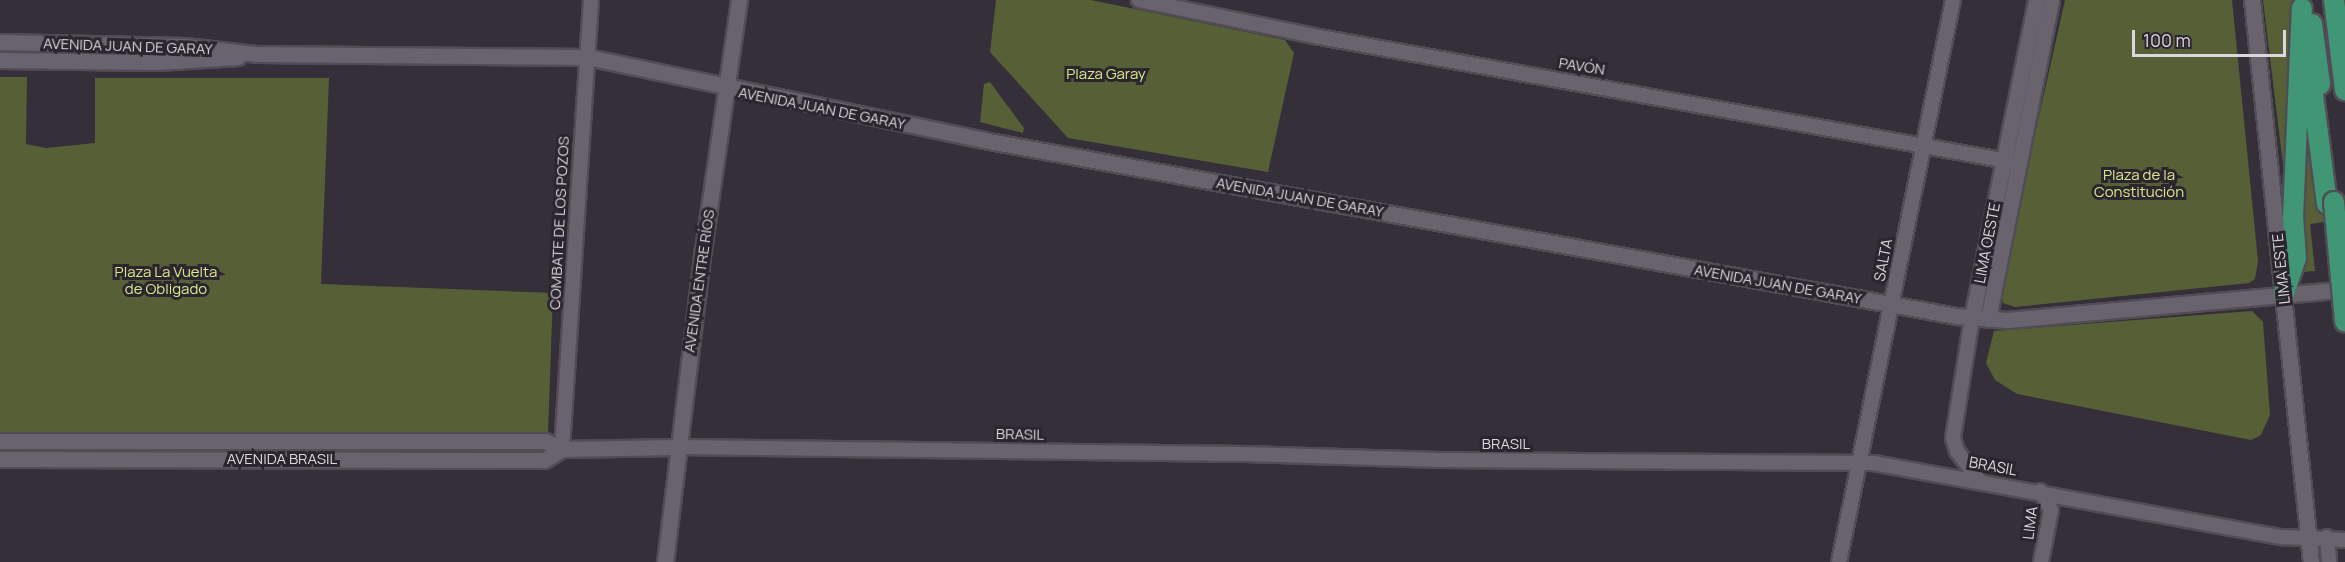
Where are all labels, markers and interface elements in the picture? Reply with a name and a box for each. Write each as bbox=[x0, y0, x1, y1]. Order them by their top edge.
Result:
scale bar bbox=[2135, 18, 2290, 56]
text: 100 m bbox=[2143, 28, 2191, 52]
street label: AVENIDA JUAN DE GARAY bbox=[43, 34, 213, 58]
street label: PAVÓN bbox=[1558, 53, 1606, 79]
park label: Plaza Garay bbox=[1066, 65, 1146, 83]
street label: AVENIDA JUAN DE GARAY bbox=[737, 83, 907, 133]
street label: COMBATE DE LOS POZOS bbox=[545, 136, 573, 310]
park label: Plaza de la Constitución bbox=[2094, 165, 2184, 200]
street label: AVENIDA JUAN DE GARAY bbox=[1215, 173, 1385, 221]
street label: LIMA OESTE bbox=[1970, 201, 2004, 285]
street label: AVENIDA ENTRE RÍOS bbox=[680, 208, 718, 354]
street label: LIMA ESTE bbox=[2268, 233, 2294, 305]
street label: SALTA bbox=[1870, 237, 1896, 283]
street label: AVENIDA JUAN DE GARAY bbox=[1693, 260, 1863, 308]
park label: Plaza La Vuelta de Obligado bbox=[115, 262, 217, 297]
street label: BRASIL bbox=[996, 425, 1044, 443]
street label: BRASIL bbox=[1482, 435, 1530, 453]
street label: AVENIDA BRASIL bbox=[227, 450, 337, 468]
street label: BRASIL bbox=[1968, 453, 2018, 479]
street label: LIMA bbox=[2019, 505, 2041, 541]

